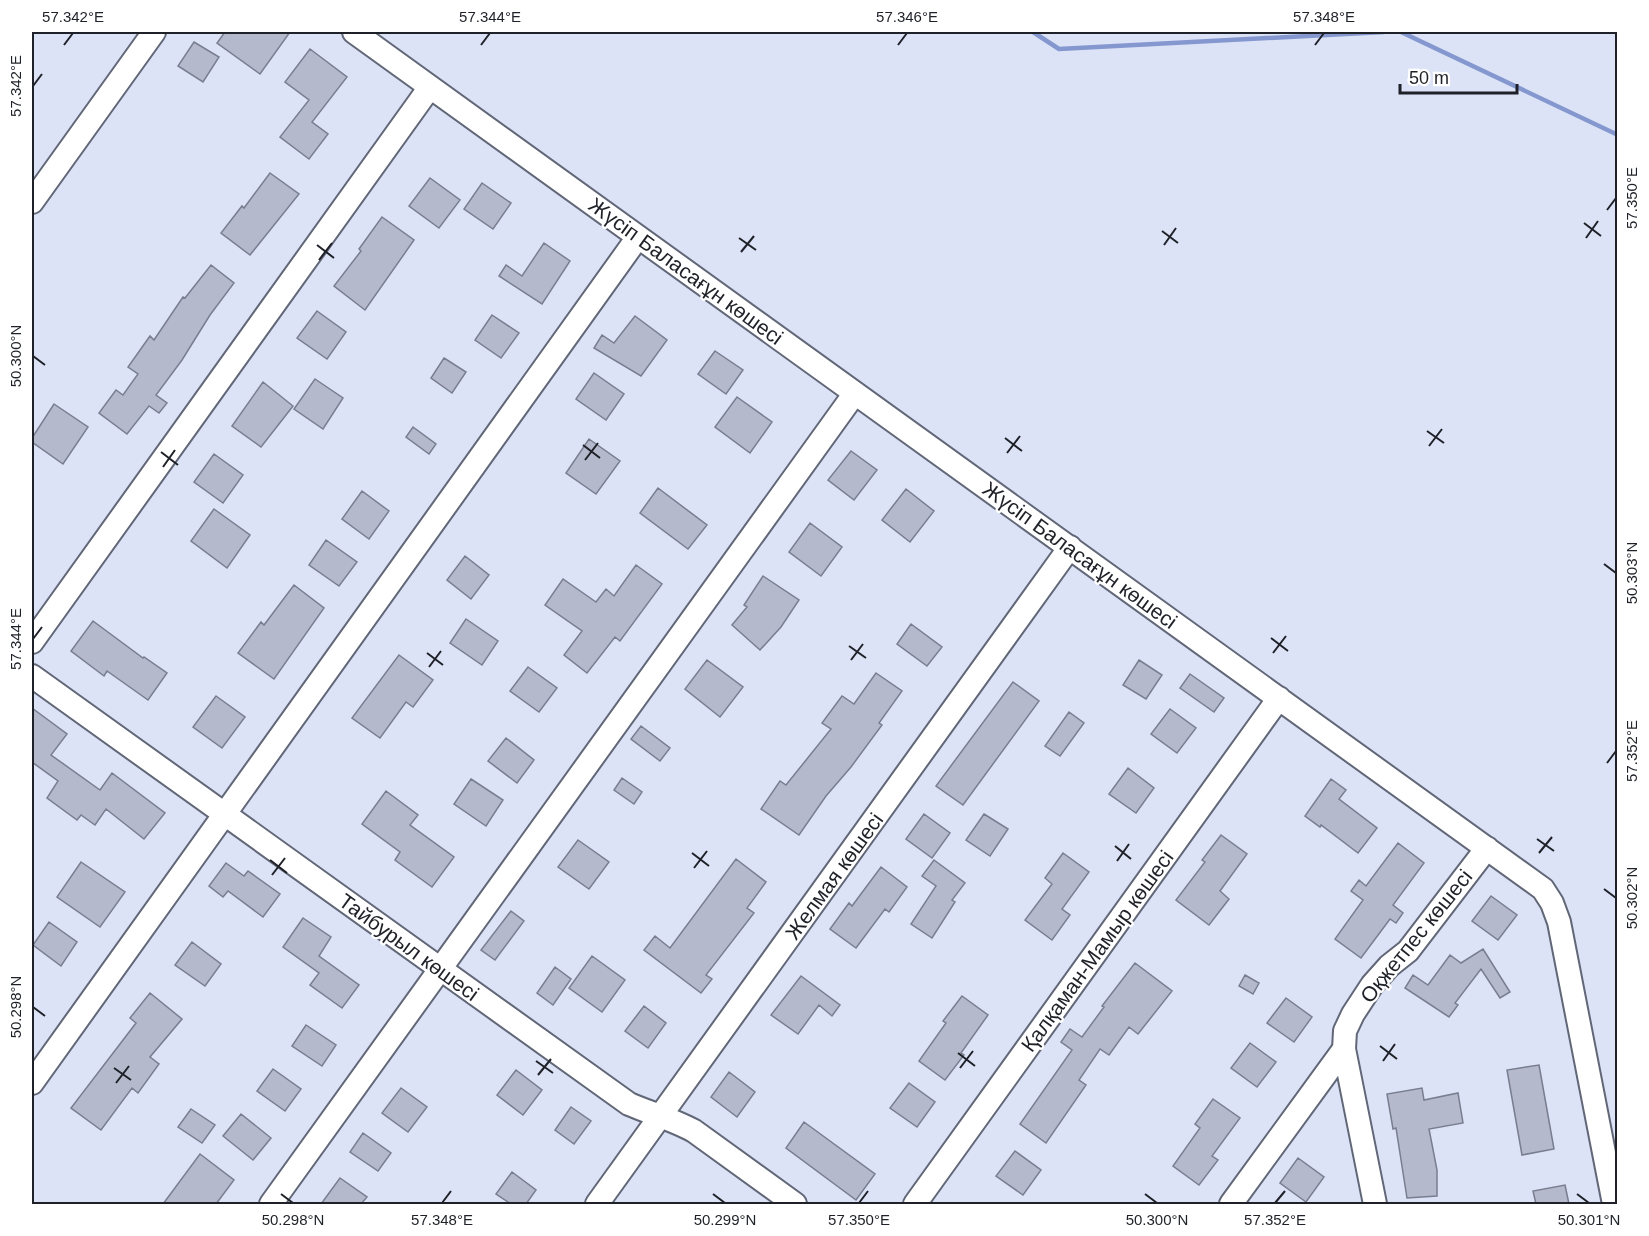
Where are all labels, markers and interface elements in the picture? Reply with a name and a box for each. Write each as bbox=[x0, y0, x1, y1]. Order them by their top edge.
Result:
text: 57.342°E bbox=[42, 8, 104, 25]
text: 57.344°E bbox=[459, 8, 521, 25]
text: 57.346°E bbox=[876, 8, 938, 25]
text: 57.348°E bbox=[1293, 8, 1355, 25]
text: 57.342°E bbox=[7, 55, 24, 117]
scale bar bbox=[1400, 57, 1517, 95]
text: 50 m bbox=[1409, 68, 1449, 88]
text: 57.350°E bbox=[1623, 167, 1640, 229]
street label: Жүсіп Баласағұн көшесі bbox=[585, 193, 787, 349]
text: 50.300°N bbox=[7, 325, 24, 387]
street label: Жүсіп Баласағұн көшесі bbox=[979, 477, 1181, 633]
text: 50.303°N bbox=[1623, 542, 1640, 604]
text: 57.344°E bbox=[7, 608, 24, 670]
text: 57.352°E bbox=[1623, 720, 1640, 782]
street label: Желмая көшесі bbox=[781, 808, 887, 944]
street label: Қалқаман-Мамыр көшесі bbox=[1016, 846, 1178, 1056]
street label: Оқжетпес көшесі bbox=[1355, 865, 1477, 1007]
text: 50.302°N bbox=[1623, 867, 1640, 929]
street label: Тайбурыл көшесі bbox=[335, 889, 483, 1005]
text: 50.298°N bbox=[7, 976, 24, 1038]
text: 50.298°N bbox=[262, 1211, 324, 1228]
text: 57.348°E bbox=[411, 1211, 473, 1228]
text: 50.299°N bbox=[694, 1211, 756, 1228]
text: 57.350°E bbox=[828, 1211, 890, 1228]
text: 50.300°N bbox=[1126, 1211, 1188, 1228]
text: 57.352°E bbox=[1244, 1211, 1306, 1228]
text: 50.301°N bbox=[1558, 1211, 1620, 1228]

